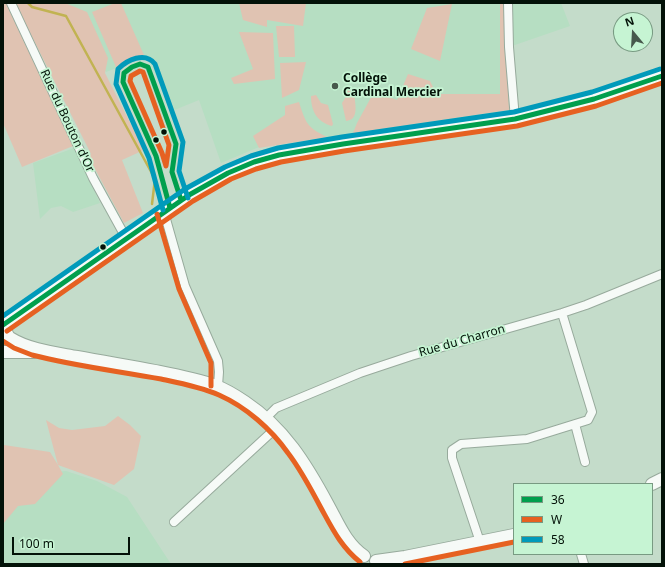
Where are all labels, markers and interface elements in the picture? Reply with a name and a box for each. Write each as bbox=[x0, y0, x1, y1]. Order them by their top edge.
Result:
north arrow bbox=[613, 12, 653, 52]
text: N bbox=[623, 13, 636, 30]
street label: Rue du Bouton d'Or bbox=[37, 67, 97, 175]
place label: Collège Cardinal Mercier bbox=[343, 72, 442, 100]
marker: Collège Cardinal Mercier bbox=[330, 81, 340, 91]
unlabelled marker bbox=[159, 127, 169, 137]
unlabelled marker bbox=[151, 135, 161, 145]
unlabelled marker bbox=[98, 242, 108, 252]
street label: Rue du Charron bbox=[417, 322, 507, 360]
legend bbox=[513, 483, 653, 555]
text: 36 bbox=[551, 491, 565, 508]
text: W bbox=[551, 511, 562, 528]
scale bar bbox=[14, 529, 132, 555]
text: 58 bbox=[551, 531, 565, 548]
text: 100 m bbox=[19, 535, 54, 552]

